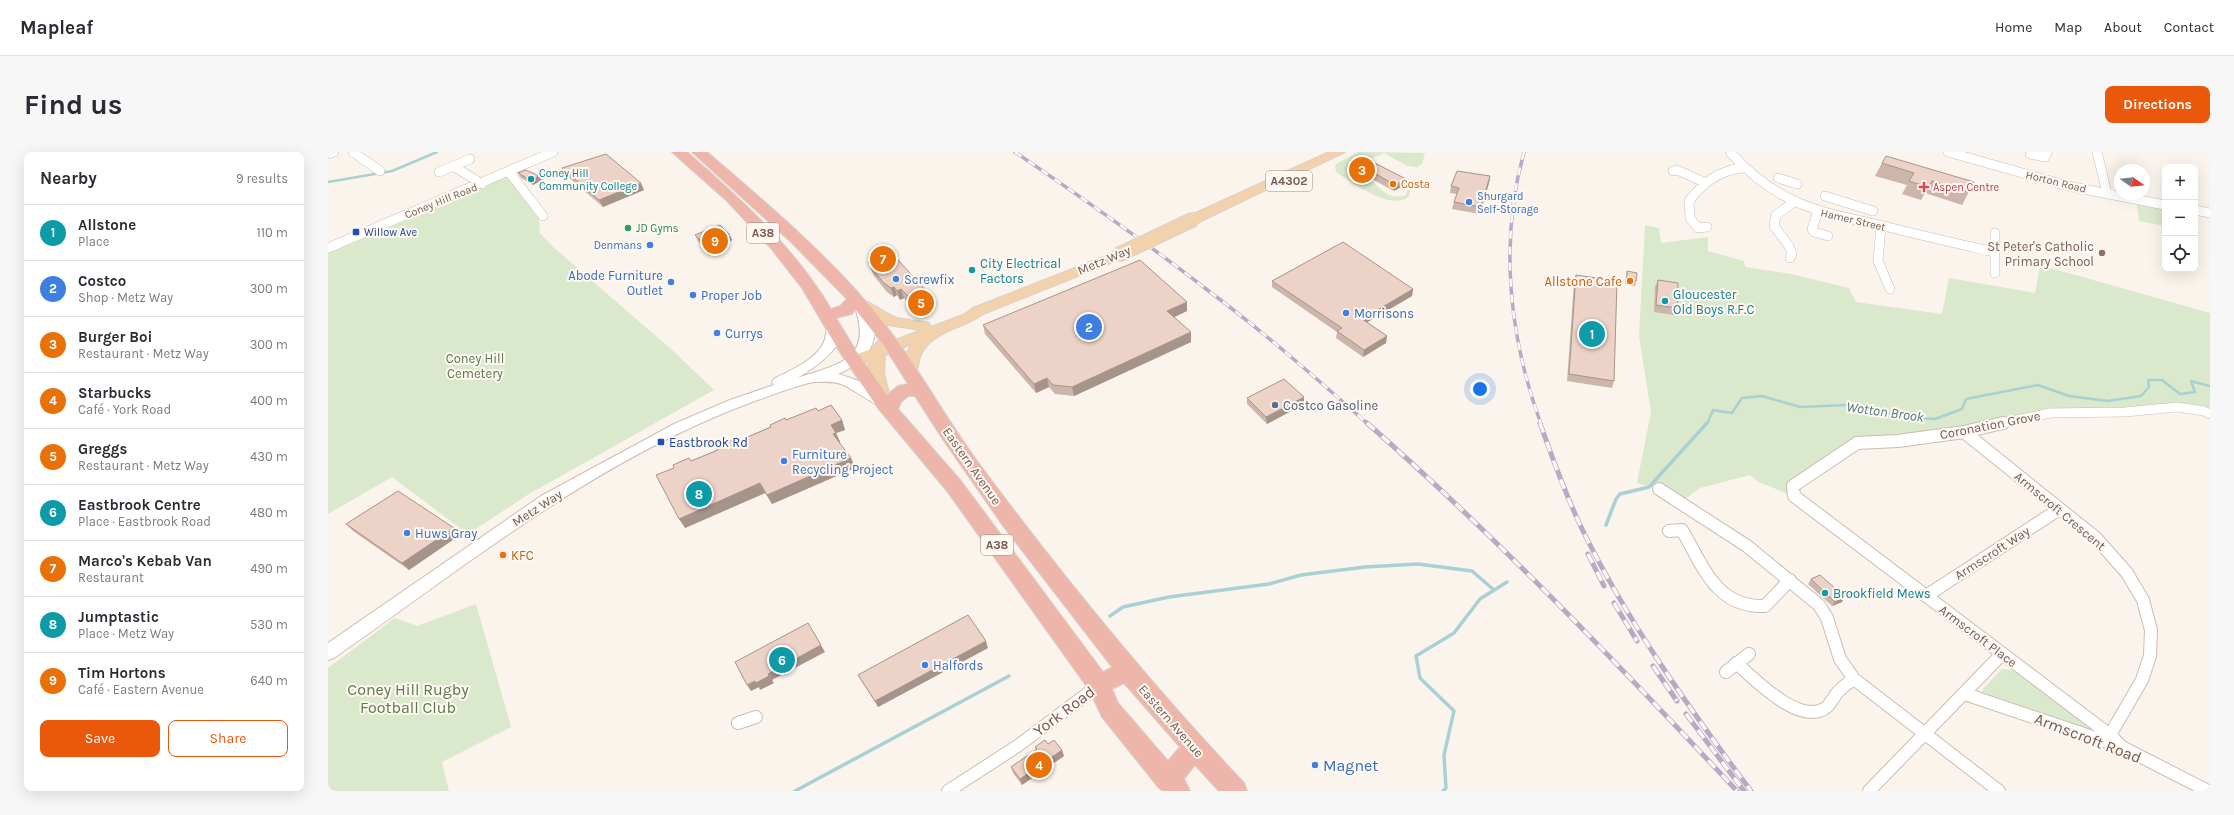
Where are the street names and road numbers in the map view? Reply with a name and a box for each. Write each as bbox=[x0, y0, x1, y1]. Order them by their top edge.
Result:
street label: Horton Road bbox=[2024, 168, 2088, 196]
road number: A4302 bbox=[1266, 171, 1312, 191]
street label: Coney Hill Road bbox=[403, 180, 479, 222]
street label: Hamer Street bbox=[1819, 206, 1887, 234]
road number: A38 bbox=[747, 223, 779, 243]
street label: Metz Way bbox=[1075, 242, 1133, 278]
street label: Coronation Grove bbox=[1938, 408, 2042, 442]
street label: Eastern Avenue bbox=[940, 424, 1005, 508]
street label: Armscroft Crescent bbox=[2011, 468, 2109, 554]
street label: Metz Way bbox=[509, 486, 565, 530]
street label: Armscroft Way bbox=[1952, 523, 2032, 583]
road number: A38 bbox=[981, 535, 1013, 555]
street label: Armscroft Place bbox=[1936, 602, 2020, 670]
street label: York Road bbox=[1030, 682, 1098, 740]
street label: Eastern Avenue bbox=[1135, 682, 1207, 761]
street label: Armscroft Road bbox=[2032, 709, 2144, 767]

